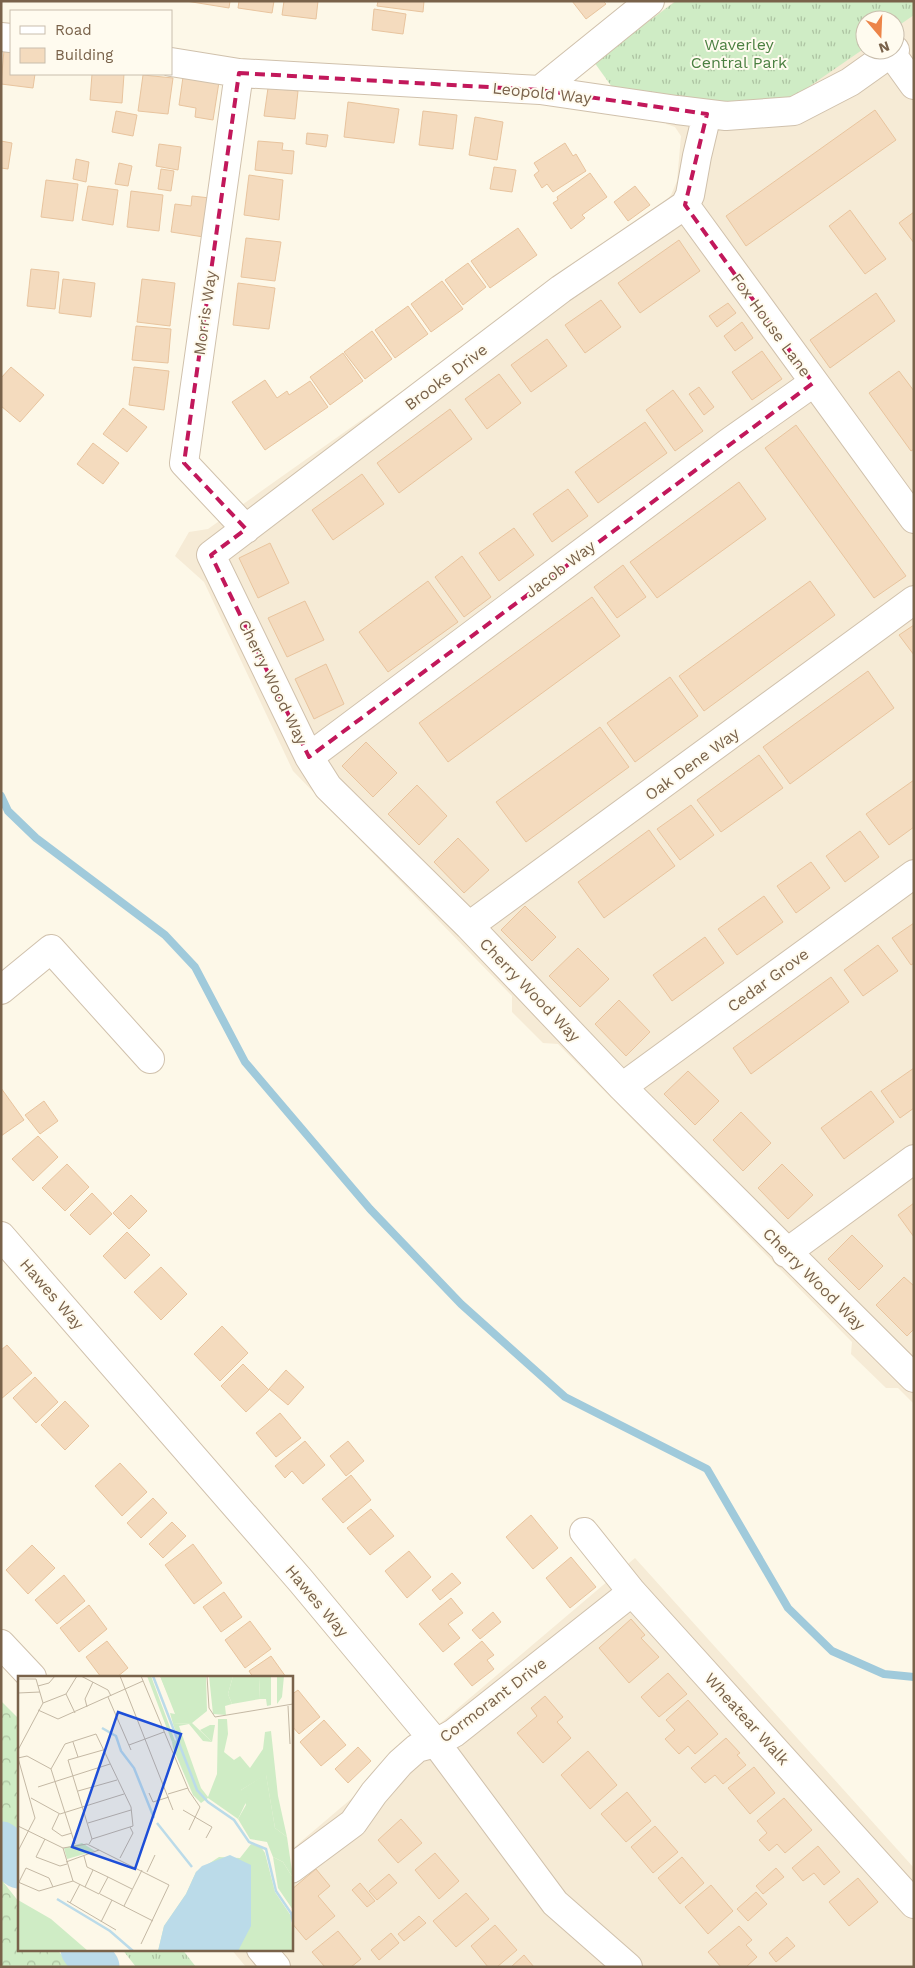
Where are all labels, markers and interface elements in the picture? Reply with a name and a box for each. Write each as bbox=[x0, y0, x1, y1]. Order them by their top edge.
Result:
legend bbox=[10, 10, 172, 75]
north arrow bbox=[855, 10, 905, 60]
text: Road bbox=[55, 21, 92, 39]
park label: Waverley Central Park bbox=[691, 35, 787, 72]
text: N bbox=[877, 38, 892, 57]
text: Building bbox=[55, 46, 113, 64]
street label: Leopold Way bbox=[492, 78, 593, 108]
street label: Morris Way bbox=[190, 269, 220, 357]
street label: Fox House Lane bbox=[727, 269, 815, 381]
street label: Brooks Drive bbox=[401, 340, 491, 414]
street label: Jacob Way bbox=[521, 536, 599, 602]
street label: Cherry Wood Way bbox=[234, 616, 312, 748]
street label: Oak Dene Way bbox=[641, 723, 743, 805]
street label: Cherry Wood Way bbox=[476, 934, 585, 1046]
street label: Cedar Grove bbox=[724, 944, 812, 1016]
street label: Cherry Wood Way bbox=[759, 1224, 870, 1335]
street label: Hawes Way bbox=[16, 1255, 89, 1334]
street label: Hawes Way bbox=[281, 1561, 353, 1641]
street label: Cormorant Drive bbox=[436, 1654, 550, 1746]
street label: Wheatear Walk bbox=[701, 1669, 793, 1769]
inset map bbox=[18, 1676, 292, 1950]

